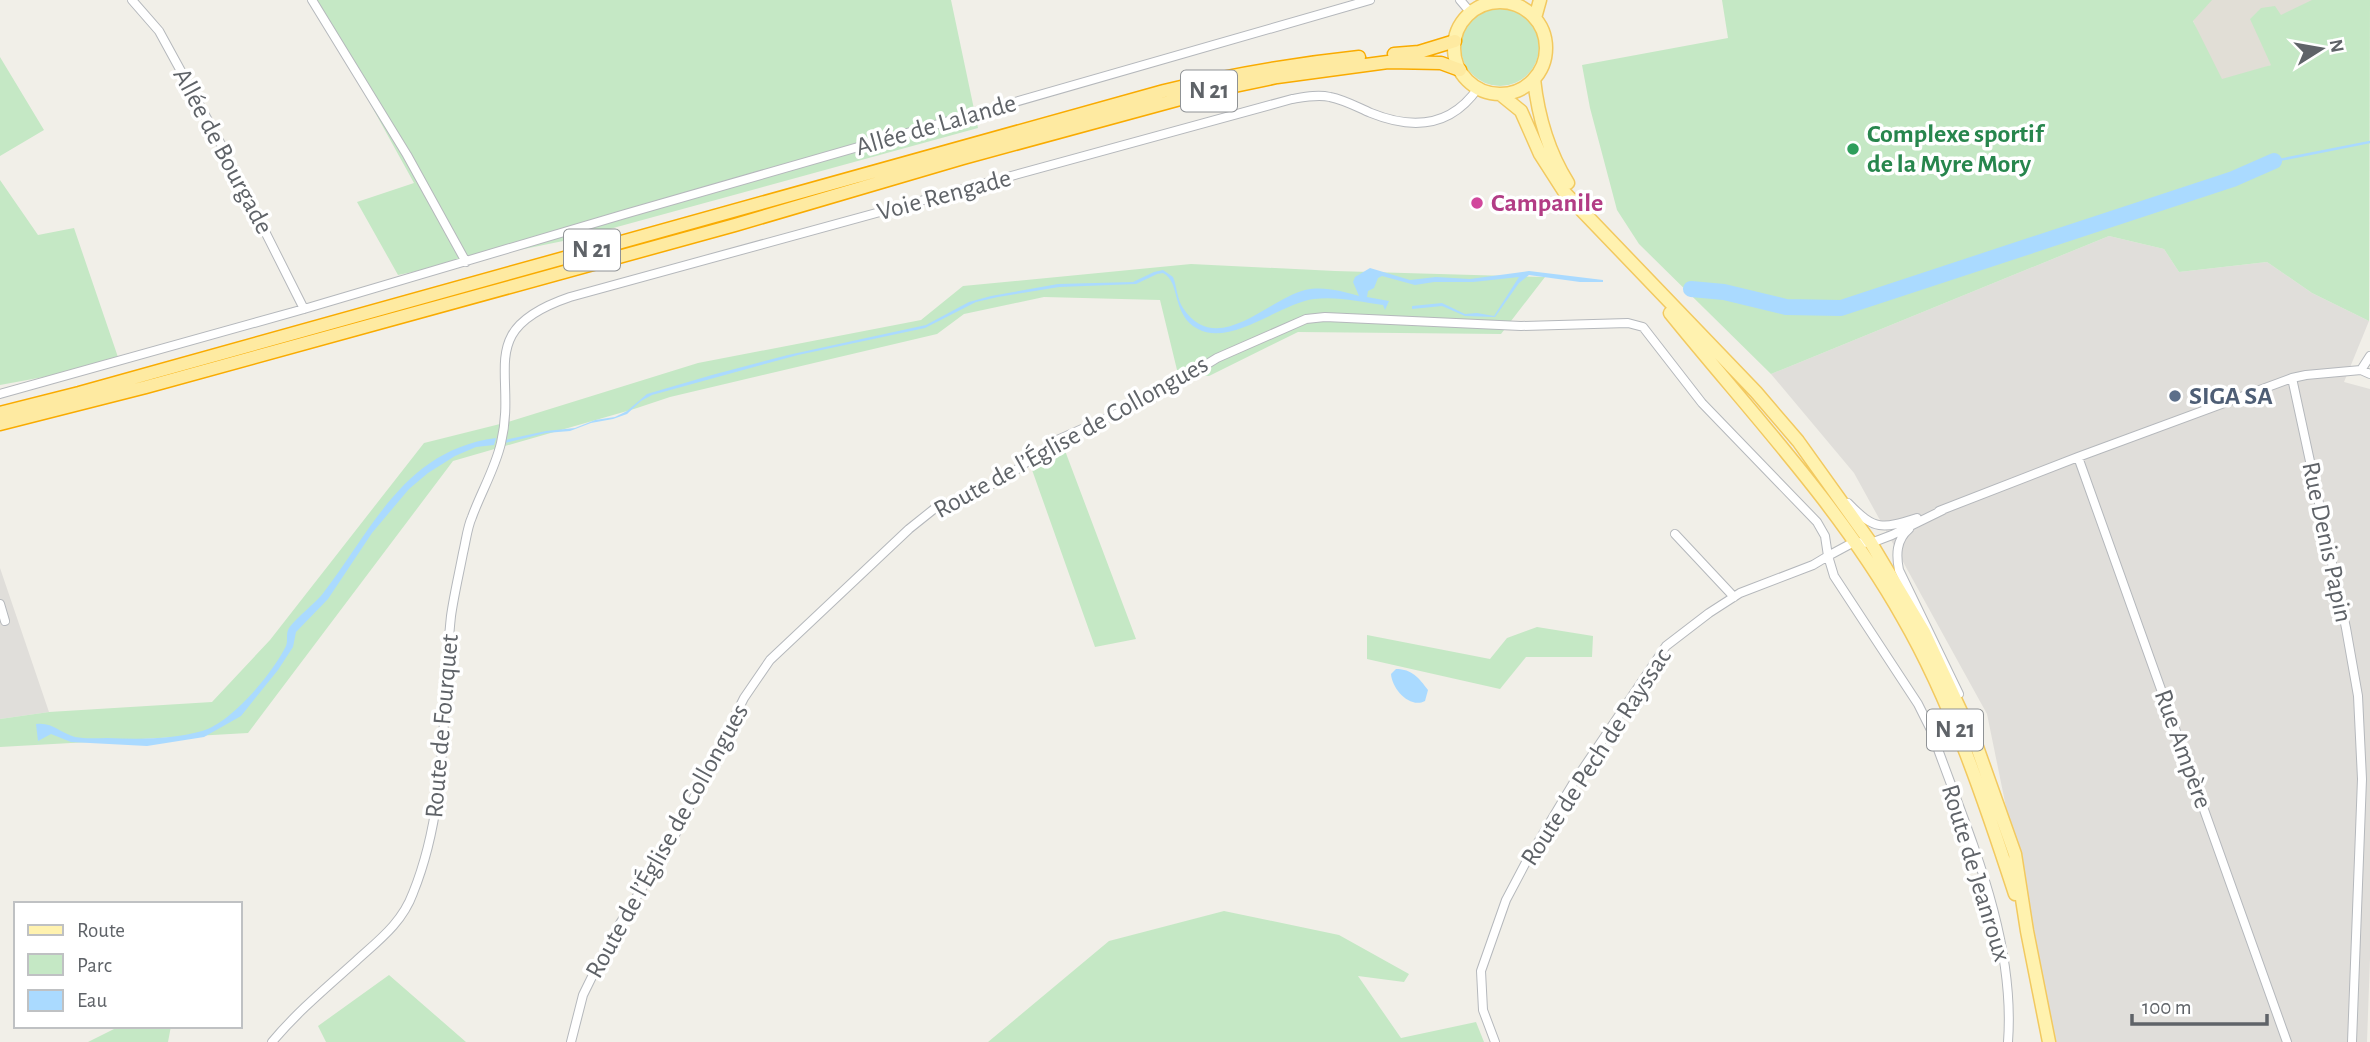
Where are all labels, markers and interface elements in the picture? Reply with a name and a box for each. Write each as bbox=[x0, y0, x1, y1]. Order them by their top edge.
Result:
north arrow bbox=[2286, 14, 2356, 84]
text: N bbox=[2326, 38, 2347, 54]
street label: Allée de Bourgade bbox=[168, 64, 278, 238]
road number: N 21 bbox=[1181, 70, 1237, 112]
street label: Allée de Lalande bbox=[853, 90, 1019, 160]
place label: Complexe sportif de la Myre Mory bbox=[1867, 121, 2046, 177]
marker: Complexe sportif de la Myre Mory bbox=[1845, 141, 1861, 157]
street label: Voie Rengade bbox=[874, 165, 1014, 225]
place label: Campanile bbox=[1491, 190, 1603, 216]
marker: Campanile bbox=[1469, 195, 1485, 211]
road number: N 21 bbox=[564, 230, 620, 270]
street label: Route de l’Église de Collongues bbox=[929, 349, 1212, 523]
place label: SIGA SA bbox=[2189, 383, 2273, 409]
marker: SIGA SA bbox=[2167, 388, 2183, 404]
street label: Rue Denis Papin bbox=[2297, 459, 2357, 625]
street label: Route de Fourquet bbox=[421, 633, 463, 819]
street label: Route de Pech de Rayssac bbox=[1516, 644, 1676, 870]
street label: Rue Ampère bbox=[2149, 686, 2217, 812]
street label: Route de l’Église de Collongues bbox=[579, 699, 753, 982]
road number: N 21 bbox=[1927, 710, 1983, 750]
street label: Route de Jeanroux bbox=[1937, 781, 2015, 965]
legend bbox=[14, 902, 242, 1028]
text: Route bbox=[77, 920, 125, 941]
text: Parc bbox=[77, 955, 112, 976]
scale bar bbox=[2132, 982, 2267, 1026]
text: Eau bbox=[77, 990, 107, 1011]
text: 100 m bbox=[2142, 997, 2192, 1018]

